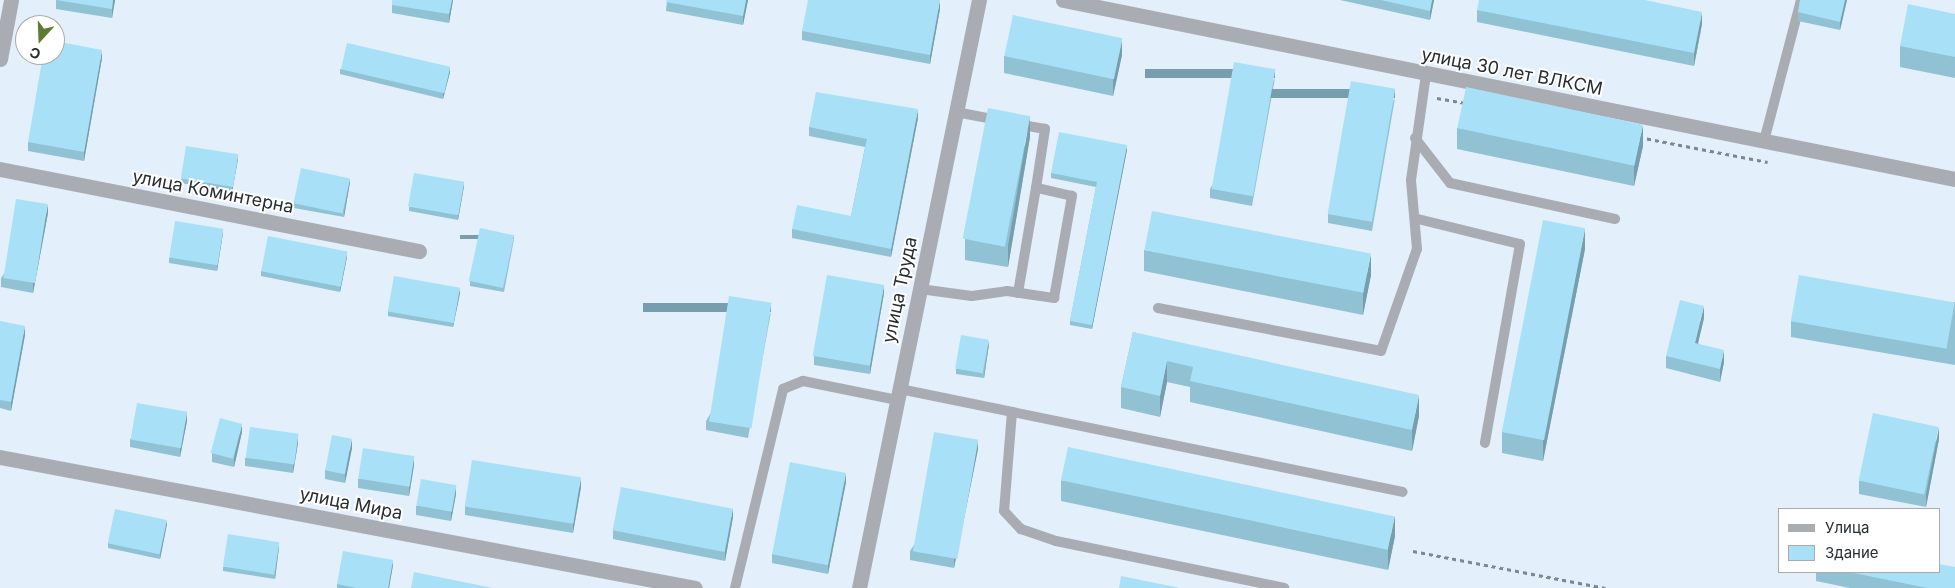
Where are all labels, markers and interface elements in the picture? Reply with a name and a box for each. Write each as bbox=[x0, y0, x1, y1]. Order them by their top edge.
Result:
north arrow bbox=[15, 15, 65, 65]
text: С bbox=[27, 44, 43, 63]
street label: улица 30 лет ВЛКСМ bbox=[1420, 44, 1604, 100]
street label: улица Коминтерна bbox=[130, 166, 296, 218]
street label: улица Труда bbox=[878, 235, 922, 345]
street label: улица Мира bbox=[298, 483, 404, 525]
legend bbox=[1778, 508, 1940, 573]
text: Улица bbox=[1825, 518, 1869, 537]
text: Здание bbox=[1825, 543, 1879, 562]

